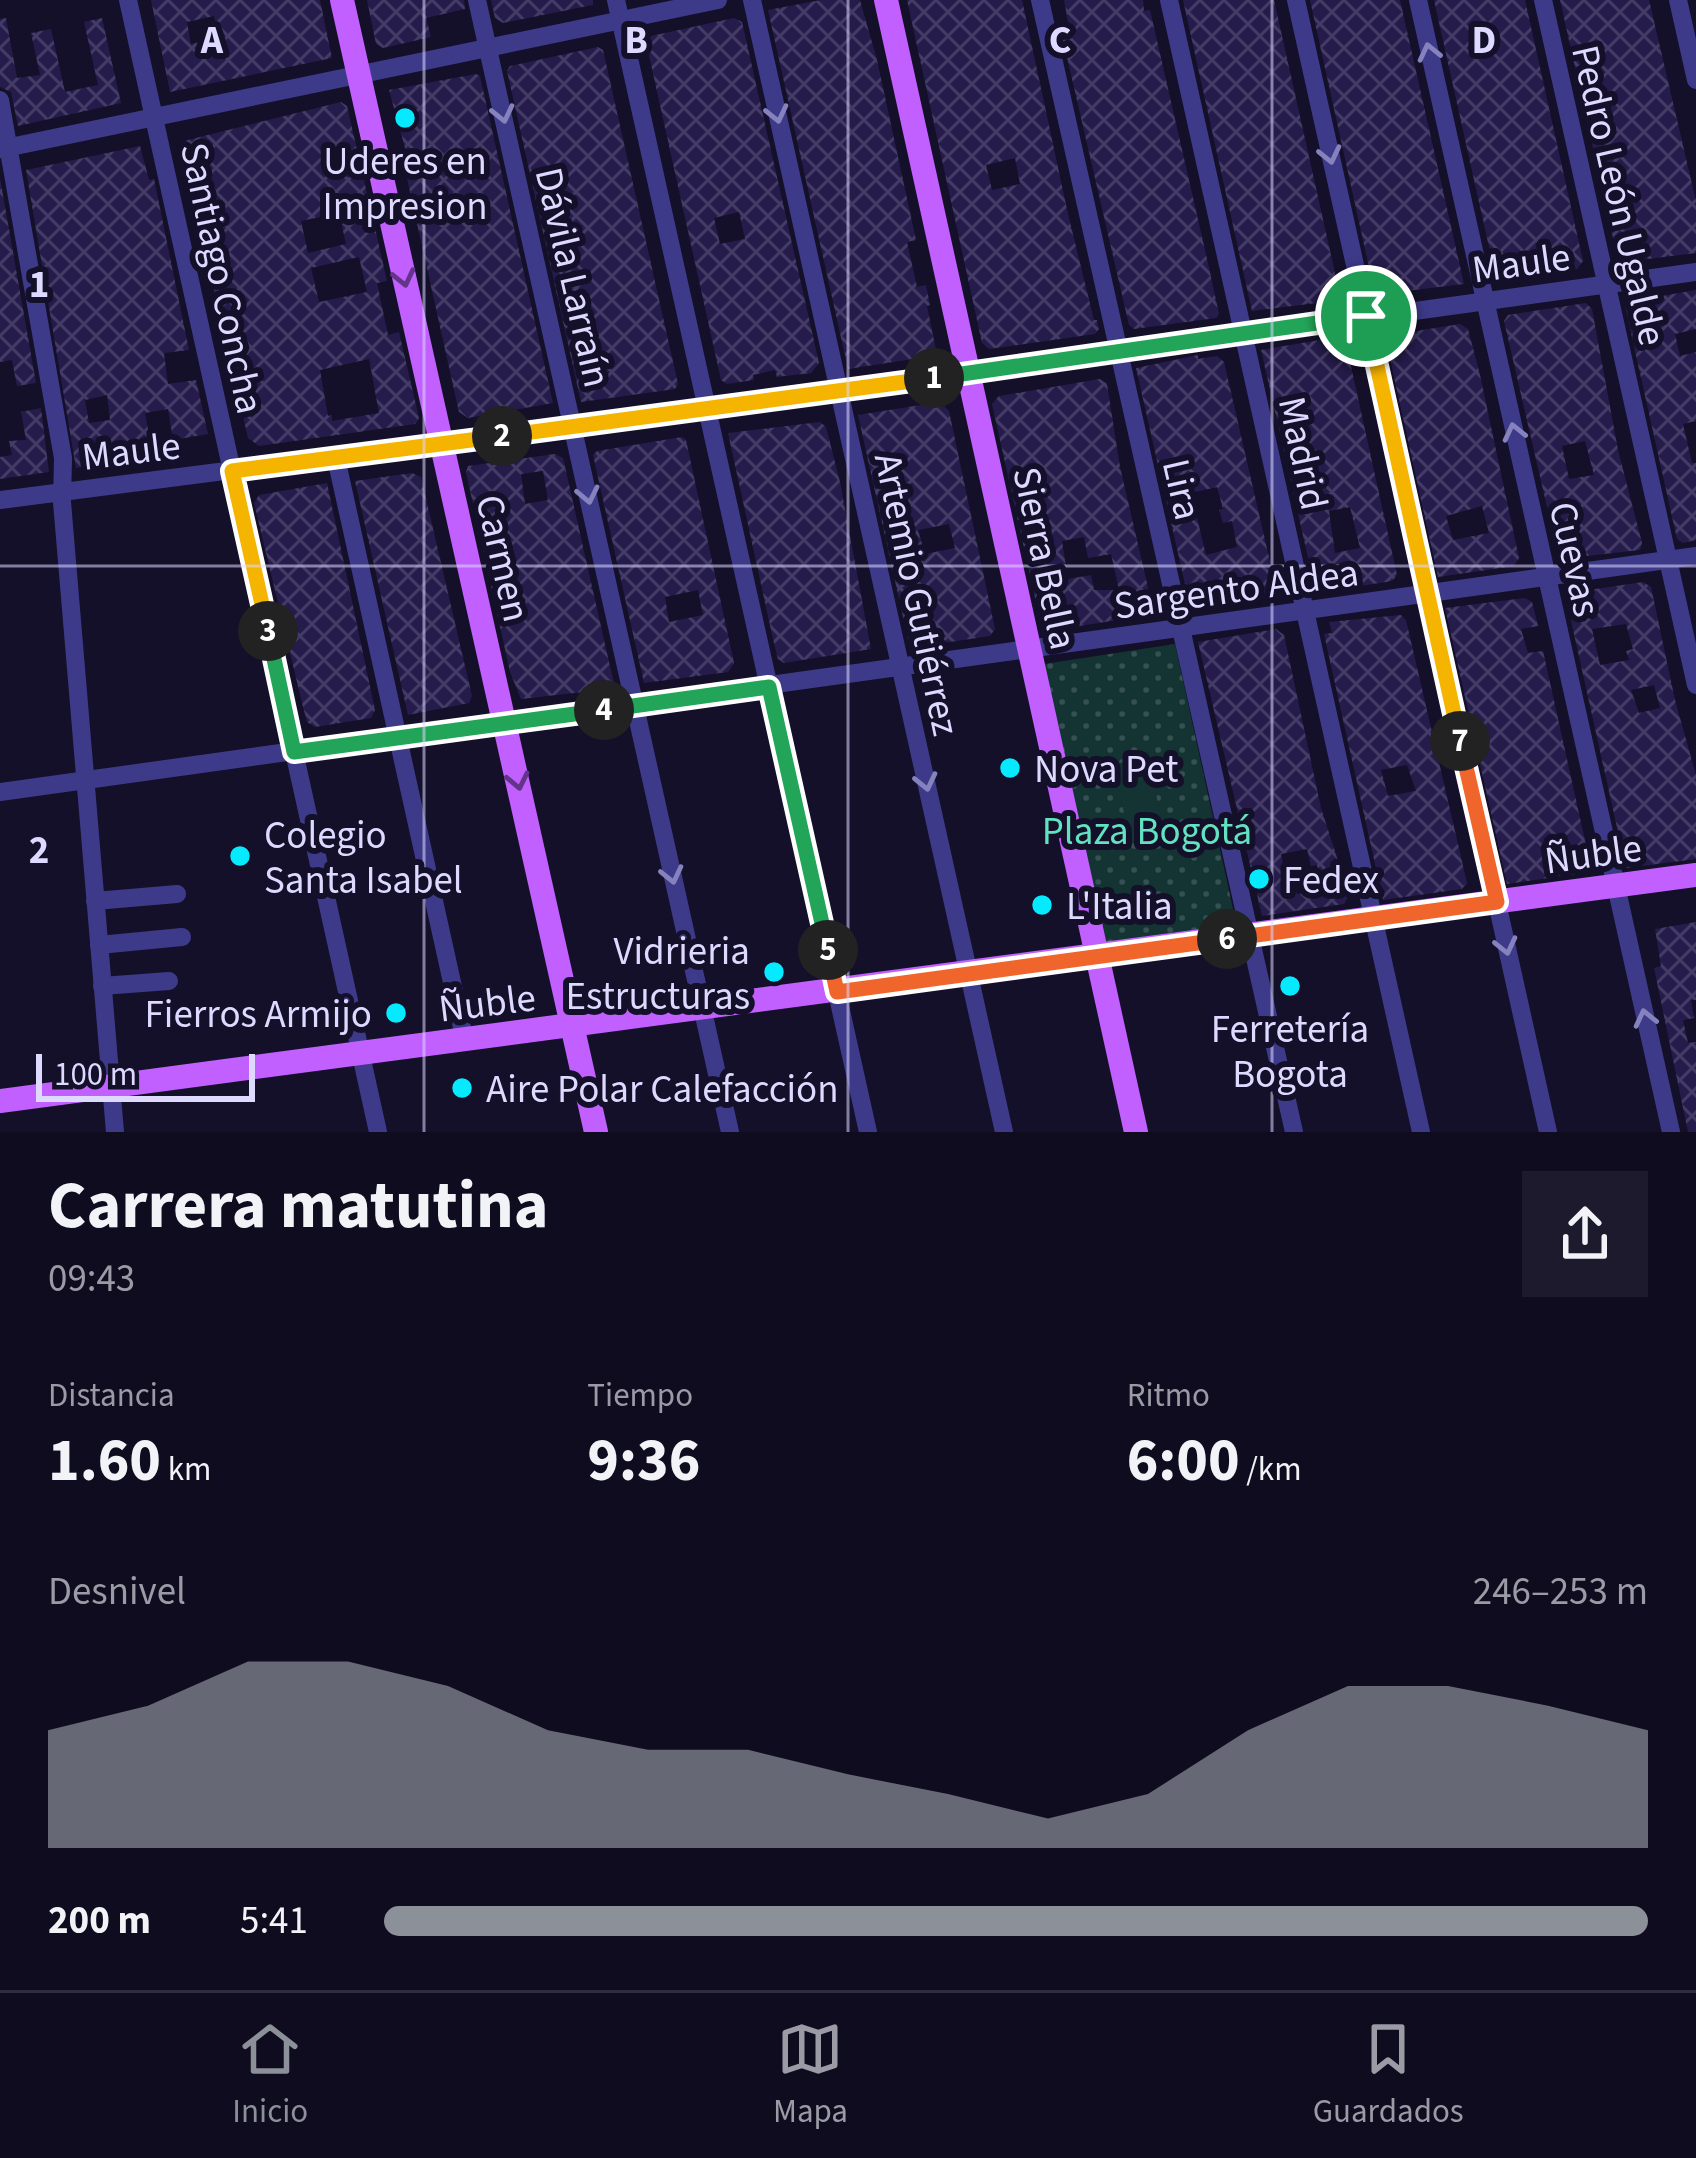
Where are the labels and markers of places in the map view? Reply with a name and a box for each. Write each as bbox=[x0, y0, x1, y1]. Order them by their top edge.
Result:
marker: Uderes en Impresion bbox=[392, 105, 418, 131]
place label: Uderes en Impresion bbox=[322, 134, 488, 235]
pin bbox=[1315, 265, 1417, 367]
pin: 1 bbox=[904, 348, 964, 408]
pin: 2 bbox=[472, 406, 532, 466]
pin: 3 bbox=[238, 601, 298, 661]
pin: 4 bbox=[574, 680, 634, 740]
pin: 7 bbox=[1430, 711, 1490, 771]
place label: Nova Pet bbox=[1034, 742, 1178, 798]
marker: Nova Pet bbox=[997, 755, 1023, 781]
place label: Colegio Santa Isabel bbox=[264, 808, 463, 909]
marker: Colegio Santa Isabel bbox=[227, 843, 253, 869]
place label: Fedex bbox=[1283, 853, 1379, 909]
marker: Fedex bbox=[1246, 866, 1272, 892]
place label: L'Italia bbox=[1066, 879, 1173, 935]
marker: L'Italia bbox=[1029, 892, 1055, 918]
pin: 6 bbox=[1197, 909, 1257, 969]
pin: 5 bbox=[798, 920, 858, 980]
place label: Vidrieria Estructuras bbox=[566, 924, 750, 1025]
marker: Vidrieria Estructuras bbox=[761, 959, 787, 985]
marker: Ferretería Bogota bbox=[1277, 973, 1303, 999]
place label: Fierros Armijo bbox=[145, 987, 372, 1043]
marker: Fierros Armijo bbox=[383, 1000, 409, 1026]
place label: Ferretería Bogota bbox=[1211, 1002, 1369, 1103]
place label: Aire Polar Calefacción bbox=[486, 1062, 838, 1118]
marker: Aire Polar Calefacción bbox=[449, 1075, 475, 1101]

